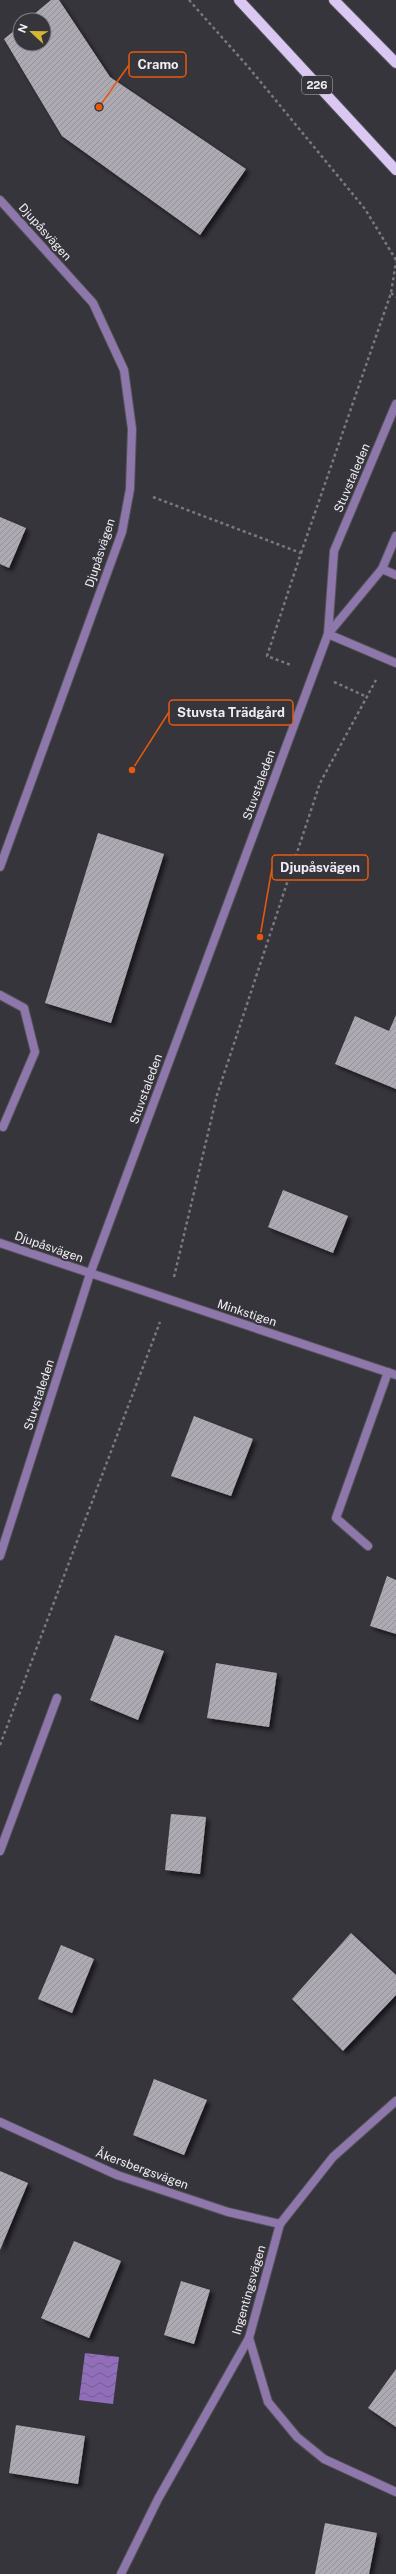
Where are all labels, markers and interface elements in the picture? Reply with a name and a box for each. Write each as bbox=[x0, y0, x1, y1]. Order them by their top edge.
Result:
north arrow bbox=[12, 12, 52, 52]
text: N bbox=[16, 22, 30, 34]
callout: Cramo bbox=[129, 52, 186, 77]
text: Cramo bbox=[137, 57, 179, 72]
road number: 226 bbox=[302, 76, 332, 94]
street label: Djupåsvägen bbox=[16, 201, 74, 263]
street label: Stuvstaleden bbox=[331, 441, 373, 515]
street label: Djupåsvägen bbox=[82, 517, 118, 589]
callout: Stuvsta Trädgård bbox=[169, 700, 293, 725]
text: Stuvsta Trädgård bbox=[177, 705, 285, 720]
street label: Stuvstaleden bbox=[240, 748, 278, 822]
callout: Djupåsvägen bbox=[272, 855, 368, 880]
text: Djupåsvägen bbox=[280, 860, 360, 875]
street label: Stuvstaleden bbox=[127, 1052, 165, 1126]
street label: Djupåsvägen bbox=[13, 1229, 85, 1265]
street label: Minkstigen bbox=[215, 1297, 279, 1329]
street label: Stuvstaleden bbox=[21, 1358, 57, 1432]
street label: Åkersbergsvägen bbox=[94, 2146, 190, 2192]
street label: Ingentingsvägen bbox=[230, 2244, 269, 2336]

